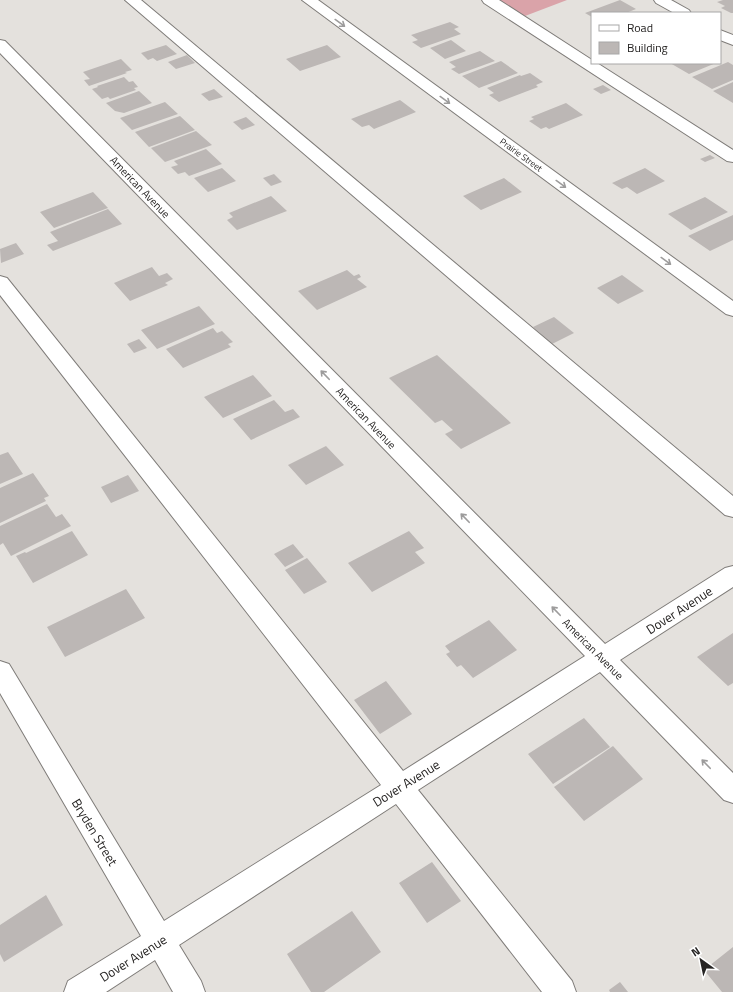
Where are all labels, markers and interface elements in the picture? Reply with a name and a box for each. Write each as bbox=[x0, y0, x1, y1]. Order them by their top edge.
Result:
legend bbox=[591, 12, 721, 64]
text: Road bbox=[627, 18, 653, 37]
one-way arrow bbox=[334, 19, 345, 27]
text: Building bbox=[627, 38, 668, 57]
one-way arrow bbox=[439, 95, 450, 104]
street label: Prairie Street bbox=[497, 135, 546, 175]
street label: American Avenue bbox=[106, 152, 174, 222]
one-way arrow bbox=[556, 180, 567, 189]
one-way arrow bbox=[661, 257, 672, 265]
one-way arrow bbox=[320, 370, 330, 380]
street label: American Avenue bbox=[332, 383, 400, 453]
one-way arrow bbox=[460, 513, 470, 523]
street label: Dover Avenue bbox=[642, 581, 716, 639]
one-way arrow bbox=[551, 606, 561, 616]
street label: American Avenue bbox=[559, 615, 627, 683]
street label: Dover Avenue bbox=[369, 754, 443, 812]
one-way arrow bbox=[701, 759, 711, 769]
street label: Bryden Street bbox=[67, 795, 123, 870]
street label: Dover Avenue bbox=[96, 929, 170, 987]
north arrow bbox=[681, 940, 721, 980]
text: N bbox=[688, 943, 703, 960]

